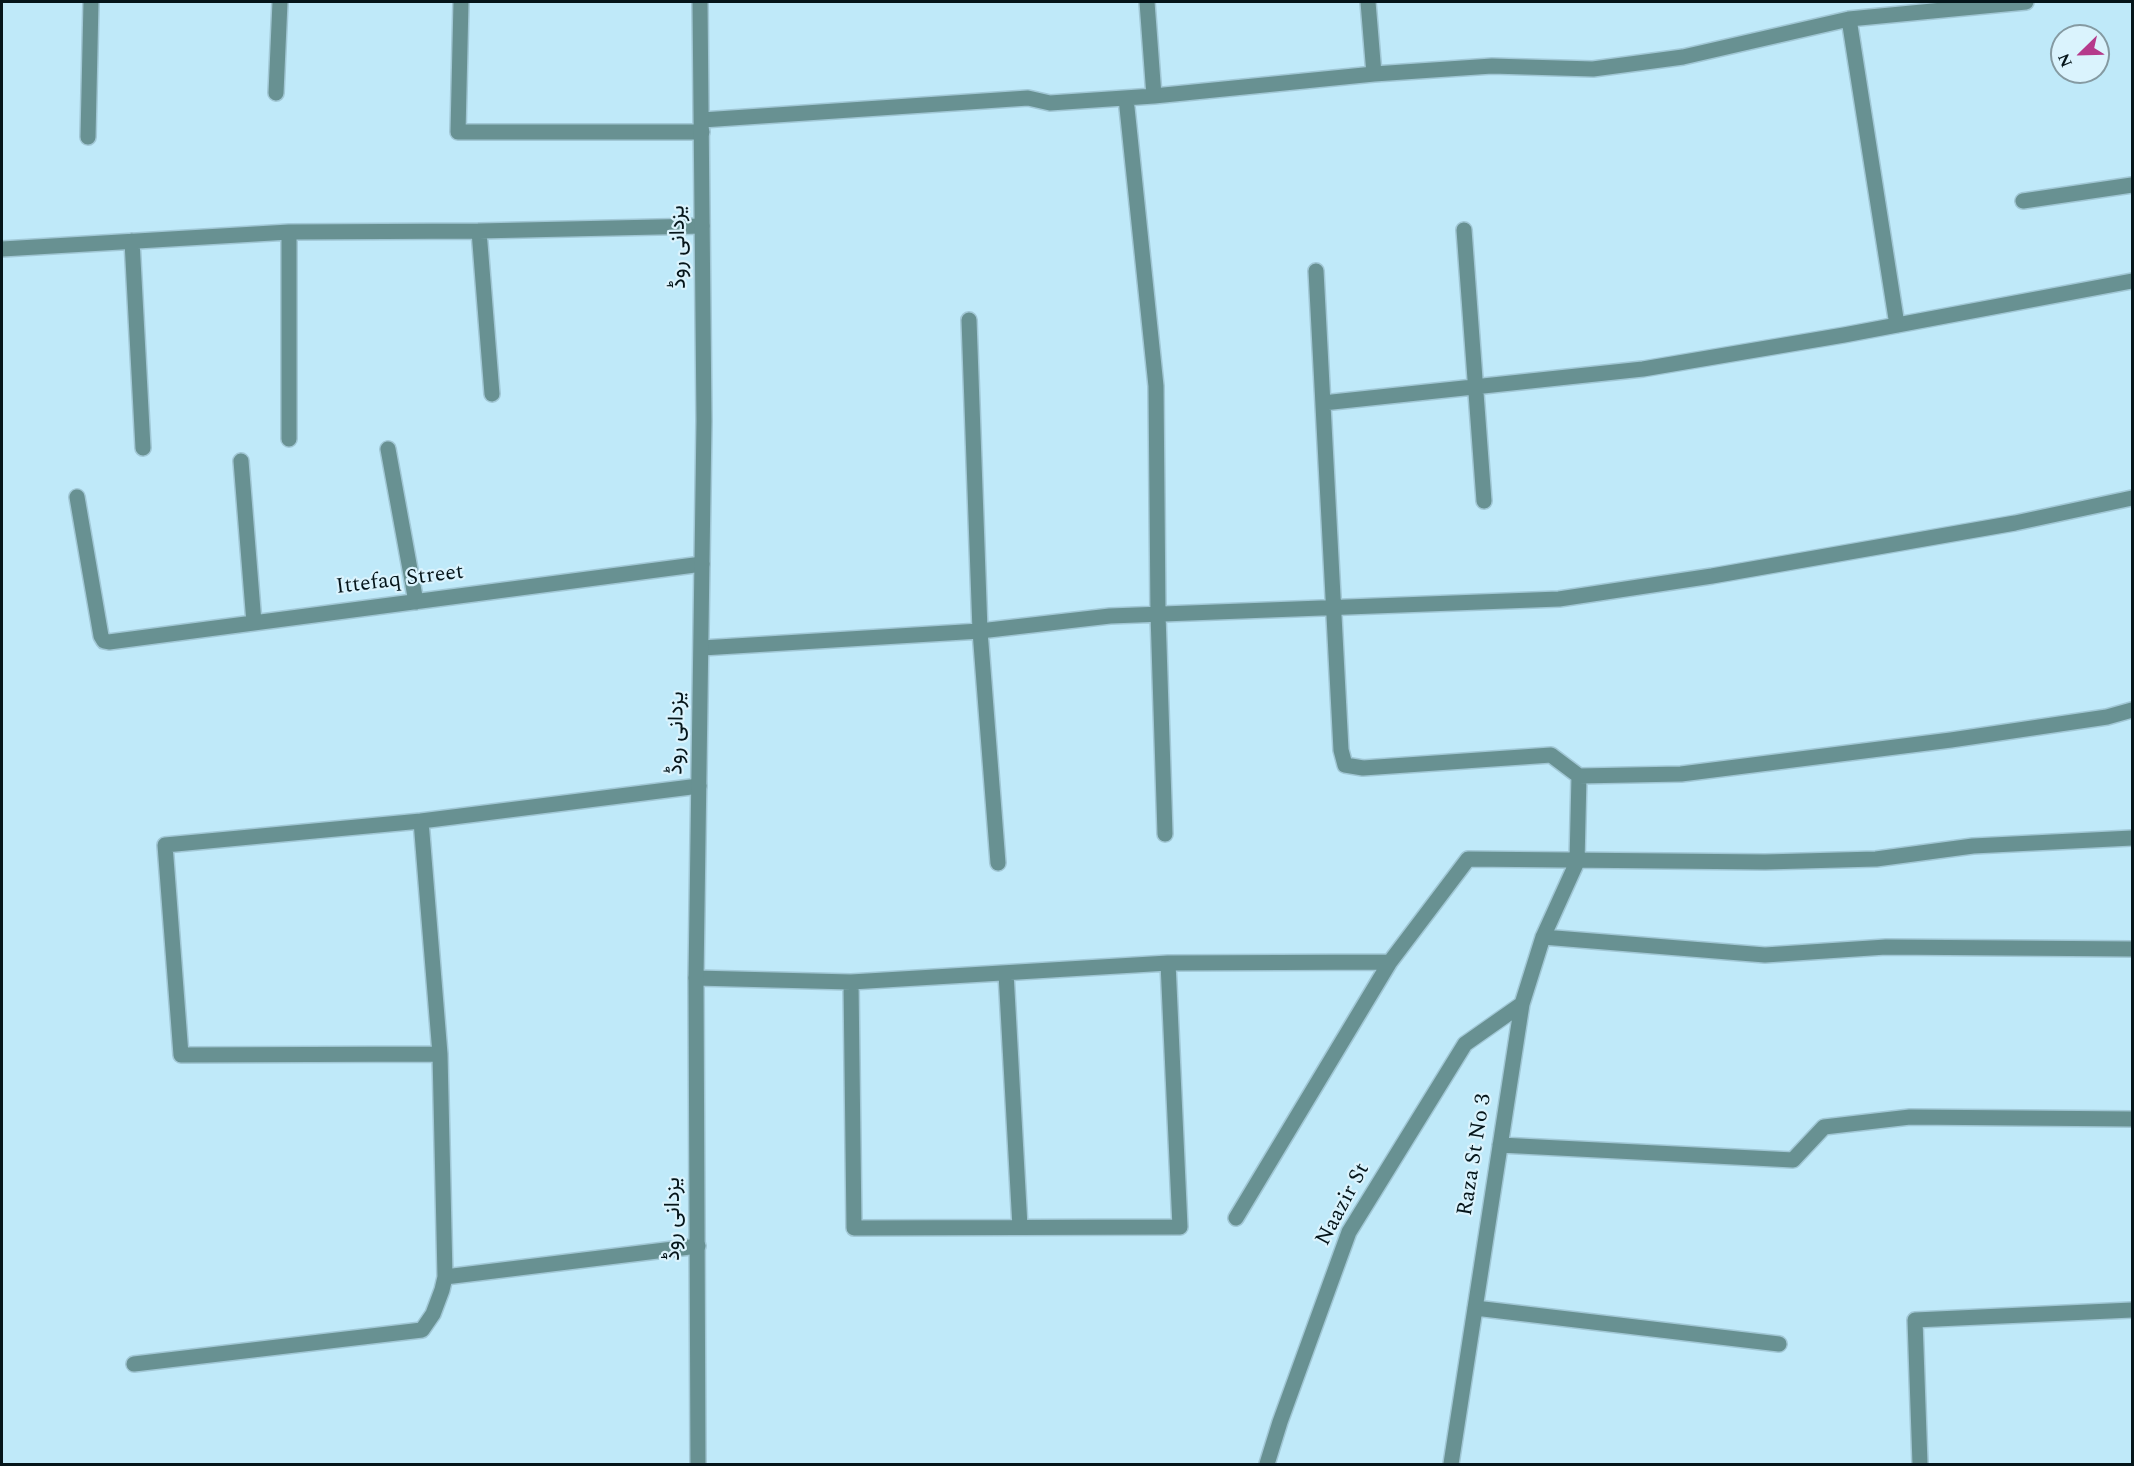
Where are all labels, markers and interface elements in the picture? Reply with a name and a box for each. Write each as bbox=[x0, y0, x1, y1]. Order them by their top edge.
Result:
north arrow bbox=[2050, 24, 2110, 84]
text: N bbox=[2052, 50, 2079, 71]
street label: یزدانی روڈ bbox=[666, 205, 694, 289]
street label: Ittefaq Street bbox=[335, 560, 465, 602]
street label: یزدانی روڈ bbox=[664, 691, 692, 775]
street label: Raza St No 3 bbox=[1453, 1092, 1499, 1218]
street label: Naazir St bbox=[1311, 1159, 1377, 1251]
street label: یزدانی روڈ bbox=[662, 1177, 688, 1261]

